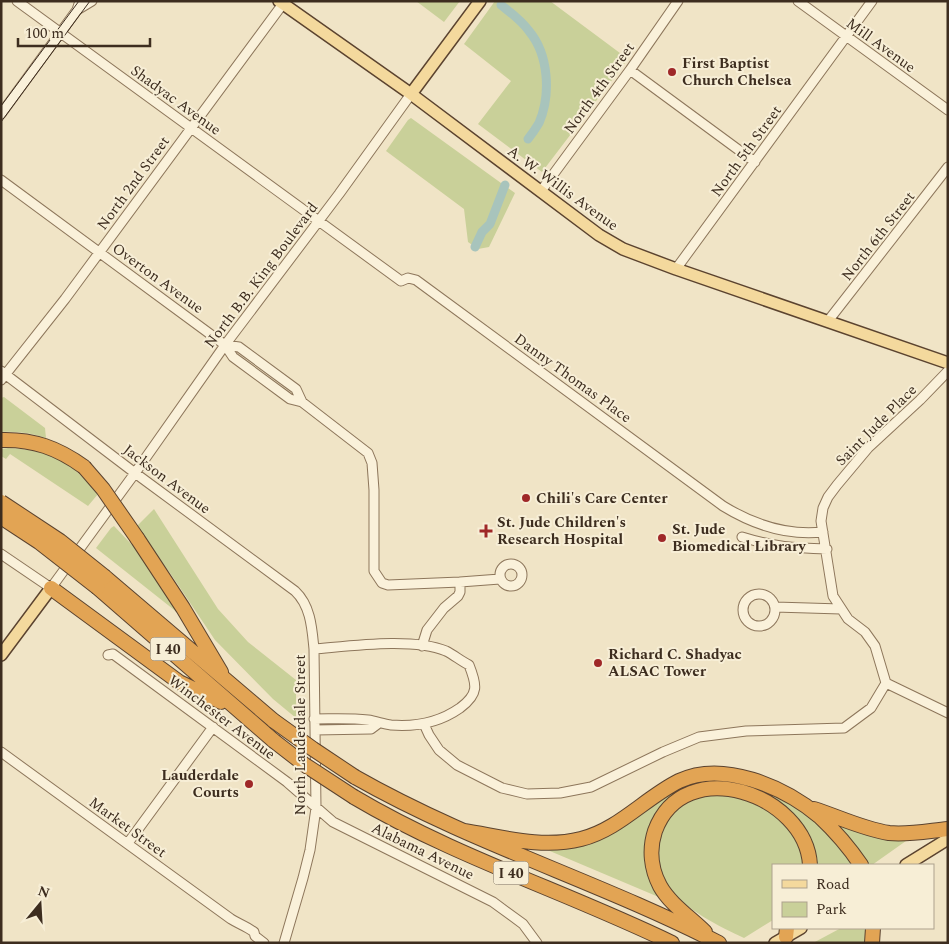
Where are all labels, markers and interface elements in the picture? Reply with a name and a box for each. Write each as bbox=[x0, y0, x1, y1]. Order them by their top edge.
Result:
street label: Mill Avenue bbox=[841, 12, 920, 79]
scale bar bbox=[18, 15, 150, 47]
text: 100 m bbox=[25, 22, 64, 45]
street label: North 4th Street bbox=[558, 38, 641, 139]
place label: First Baptist Church Chelsea bbox=[682, 52, 792, 92]
street label: Shadyac Avenue bbox=[126, 60, 226, 141]
marker: First Baptist Church Chelsea bbox=[666, 66, 678, 78]
street label: North 5th Street bbox=[705, 101, 788, 202]
street label: North 2nd Street bbox=[91, 131, 175, 235]
street label: A. W. Willis Avenue bbox=[502, 140, 623, 237]
street label: North 6th Street bbox=[836, 186, 921, 286]
street label: North B.B. King Boulevard bbox=[199, 197, 324, 353]
street label: Overton Avenue bbox=[107, 237, 208, 320]
street label: Danny Thomas Place bbox=[509, 328, 636, 429]
street label: Saint Jude Place bbox=[830, 379, 922, 471]
street label: Jackson Avenue bbox=[118, 439, 215, 520]
place label: Chili's Care Center bbox=[536, 487, 668, 510]
marker: Chili's Care Center bbox=[520, 492, 532, 504]
place label: St. Jude Children's Research Hospital bbox=[497, 511, 626, 551]
place label: St. Jude Biomedical Library bbox=[672, 518, 806, 558]
marker: St. Jude Children's Research Hospital bbox=[479, 524, 493, 538]
marker: St. Jude Biomedical Library bbox=[656, 532, 668, 544]
road number: I 40 bbox=[150, 638, 186, 661]
place label: Richard C. Shadyac ALSAC Tower bbox=[608, 643, 742, 683]
street label: North Lauderdale Street bbox=[289, 654, 312, 816]
marker: Richard C. Shadyac ALSAC Tower bbox=[592, 657, 604, 669]
street label: Winchester Avenue bbox=[163, 669, 280, 765]
place label: Lauderdale Courts bbox=[161, 764, 239, 804]
marker: Lauderdale Courts bbox=[243, 778, 255, 790]
street label: Market Street bbox=[84, 791, 171, 864]
street label: Alabama Avenue bbox=[367, 817, 478, 886]
road number: I 40 bbox=[494, 861, 528, 884]
legend bbox=[772, 864, 934, 929]
text: Road bbox=[816, 873, 850, 896]
north arrow bbox=[15, 879, 65, 929]
text: N bbox=[35, 880, 53, 904]
text: Park bbox=[816, 898, 847, 921]

